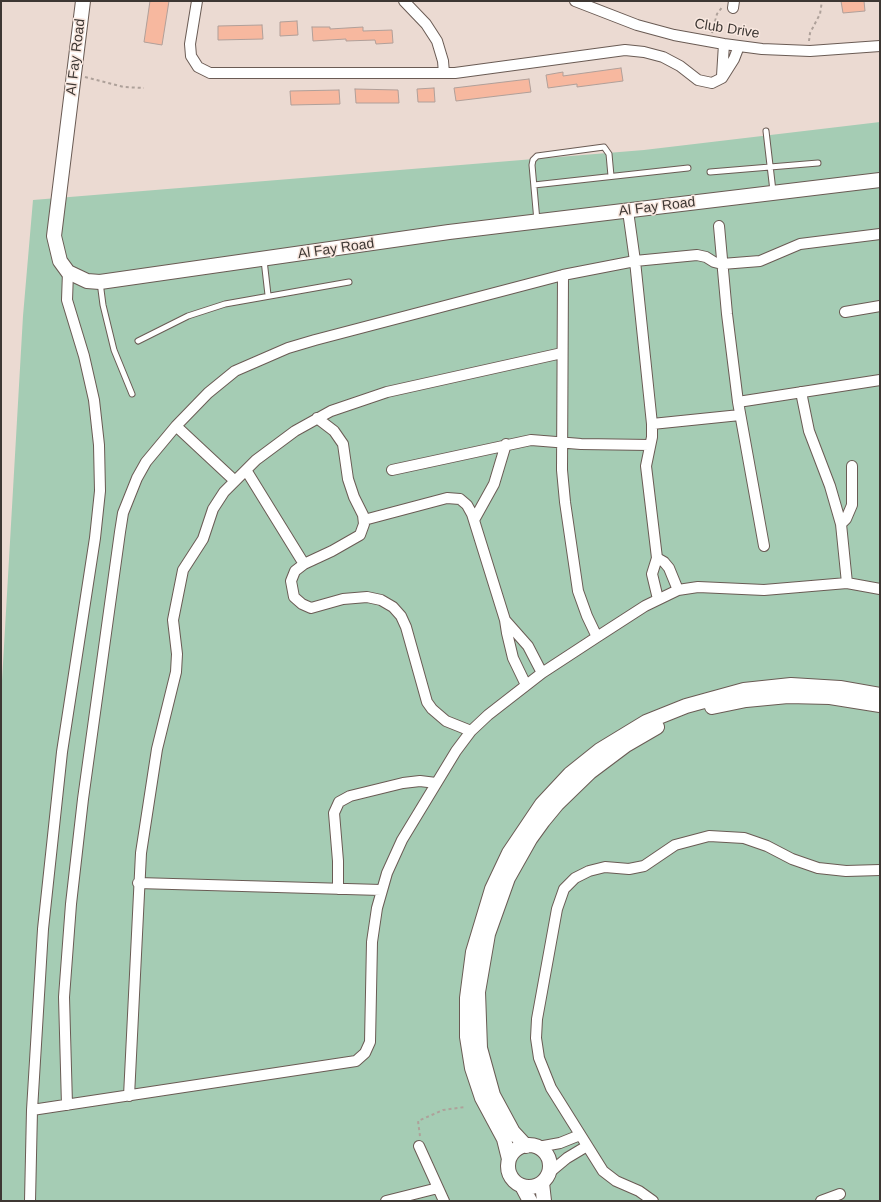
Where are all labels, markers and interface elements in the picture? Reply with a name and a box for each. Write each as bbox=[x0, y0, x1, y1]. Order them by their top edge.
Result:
street label: Club Drive bbox=[693, 16, 761, 42]
street label: Al Fay Road bbox=[63, 18, 89, 96]
street label: Al Fay Road bbox=[618, 194, 696, 220]
street label: Al Fay Road bbox=[297, 235, 375, 263]

